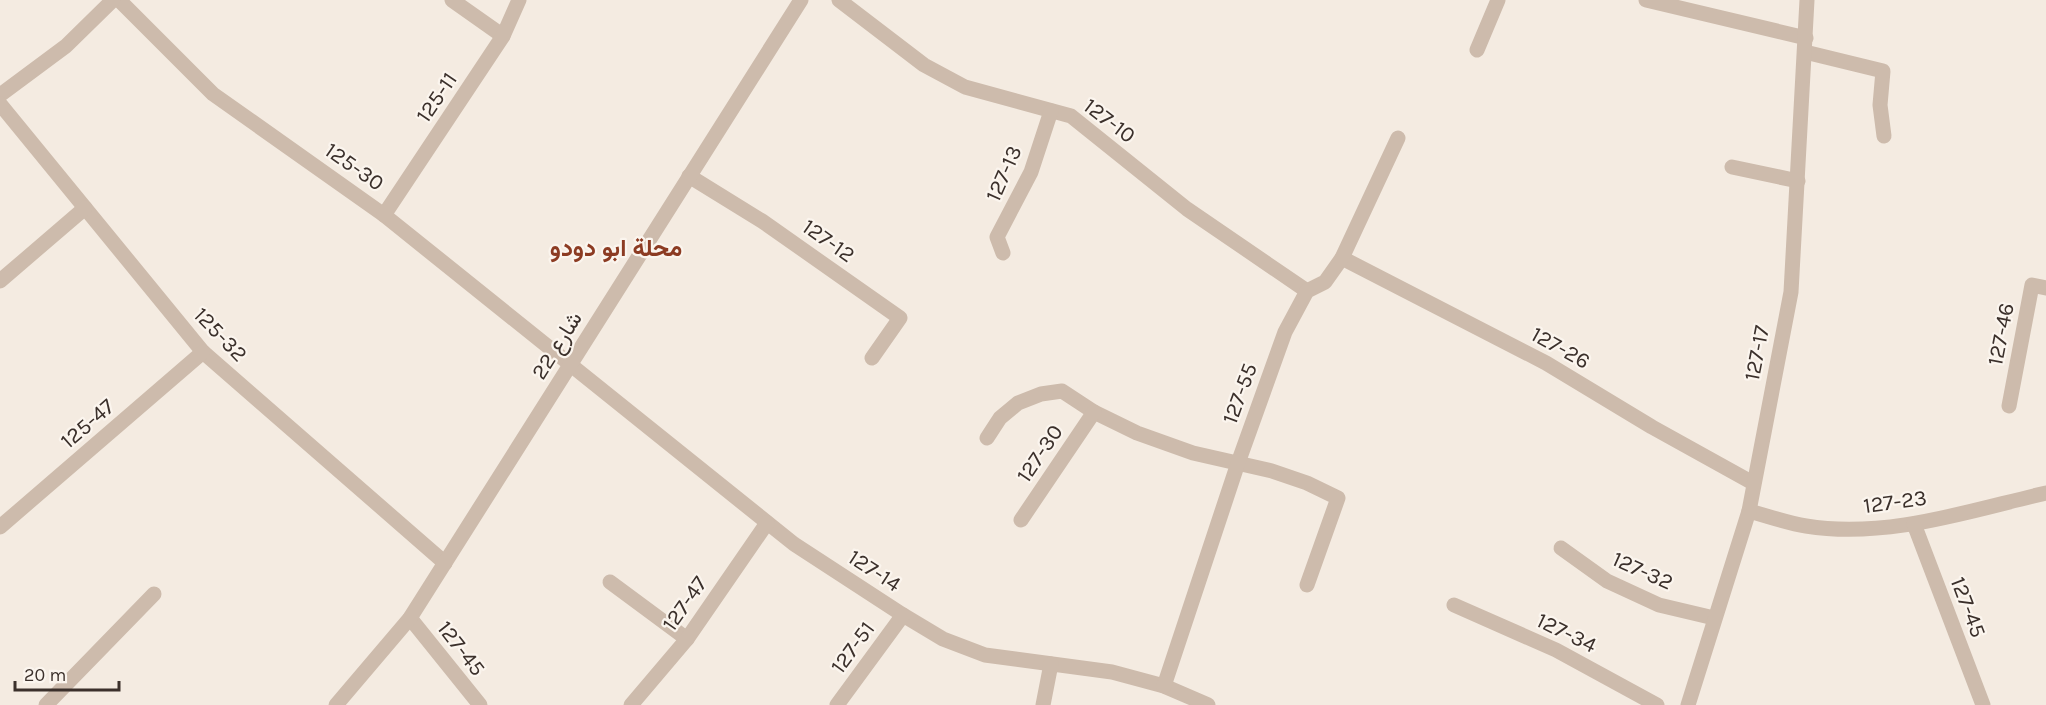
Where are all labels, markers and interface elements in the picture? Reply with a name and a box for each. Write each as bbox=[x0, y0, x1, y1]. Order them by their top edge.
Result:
street label: 125-11 bbox=[411, 68, 463, 127]
street label: 127-10 bbox=[1078, 93, 1141, 149]
street label: 125-30 bbox=[320, 137, 389, 196]
street label: 127-13 bbox=[980, 141, 1028, 205]
street label: 127-12 bbox=[797, 214, 860, 268]
district label: محلة ابو دودو bbox=[550, 234, 682, 263]
street label: 127-46 bbox=[1982, 301, 2020, 368]
street label: 125-32 bbox=[188, 302, 253, 367]
street label: شارع 22 bbox=[526, 307, 589, 385]
street label: 127-26 bbox=[1527, 321, 1595, 375]
street label: 127-17 bbox=[1739, 323, 1775, 383]
street label: 127-55 bbox=[1217, 359, 1263, 427]
street label: 125-47 bbox=[55, 393, 120, 454]
street label: 127-30 bbox=[1011, 420, 1069, 487]
street label: 127-23 bbox=[1862, 485, 1929, 519]
street label: 127-14 bbox=[843, 544, 906, 597]
street label: 127-32 bbox=[1608, 546, 1677, 596]
street label: 127-47 bbox=[657, 571, 713, 636]
street label: 127-45 bbox=[1945, 573, 1991, 641]
street label: 127-34 bbox=[1532, 607, 1601, 658]
street label: 127-45 bbox=[432, 616, 491, 681]
street label: 127-51 bbox=[825, 617, 880, 679]
scale bar bbox=[15, 654, 118, 692]
text: 20 m bbox=[24, 664, 66, 686]

